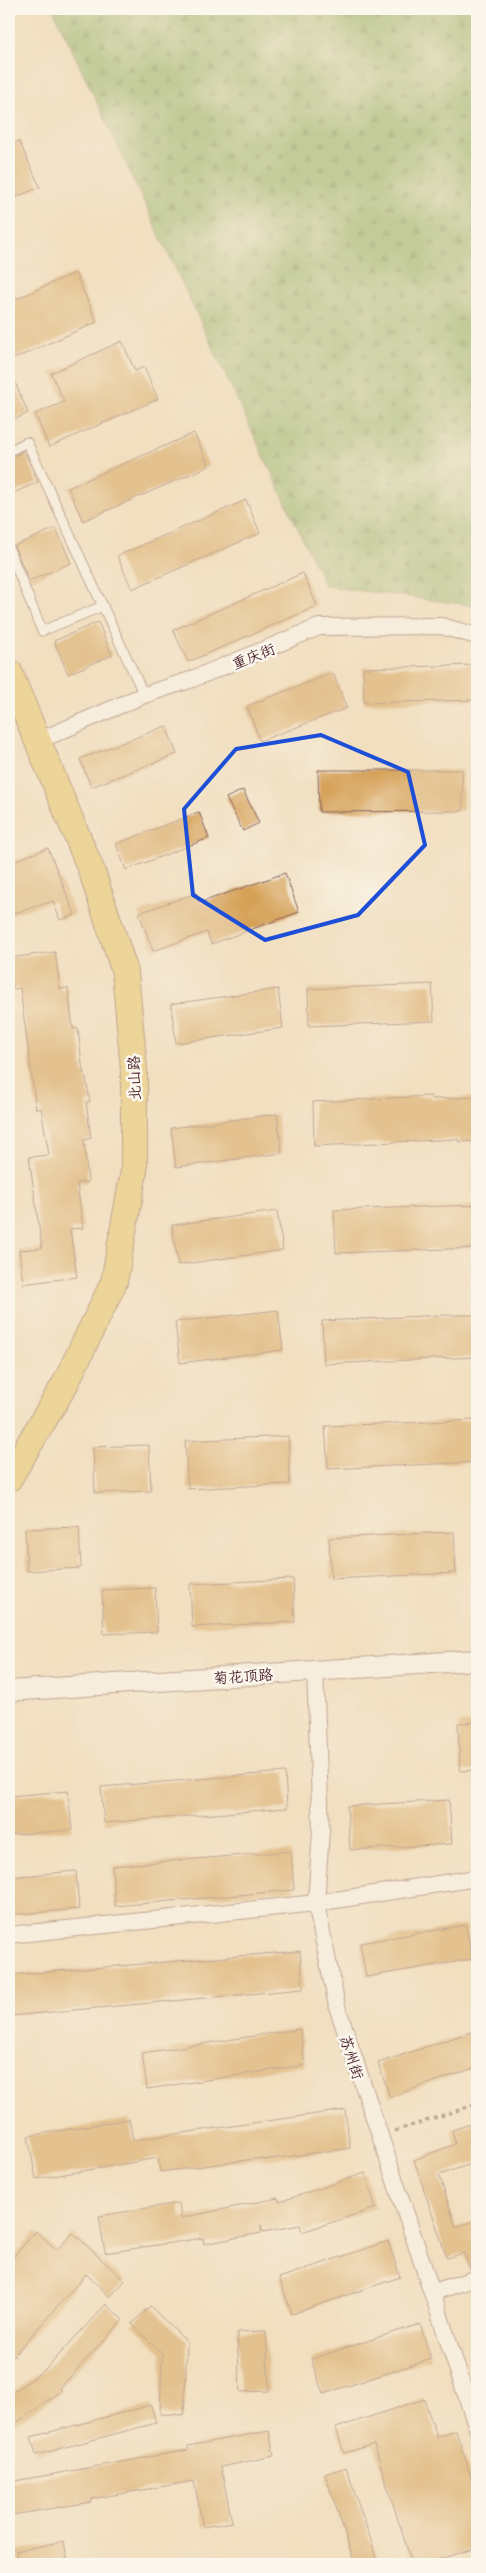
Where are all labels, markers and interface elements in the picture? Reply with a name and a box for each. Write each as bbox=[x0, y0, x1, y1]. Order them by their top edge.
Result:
street label: 重庆街 bbox=[228, 636, 278, 674]
street label: 北山路 bbox=[121, 1055, 145, 1101]
street label: 菊花顶路 bbox=[212, 1661, 274, 1689]
street label: 苏州街 bbox=[335, 2032, 371, 2082]

